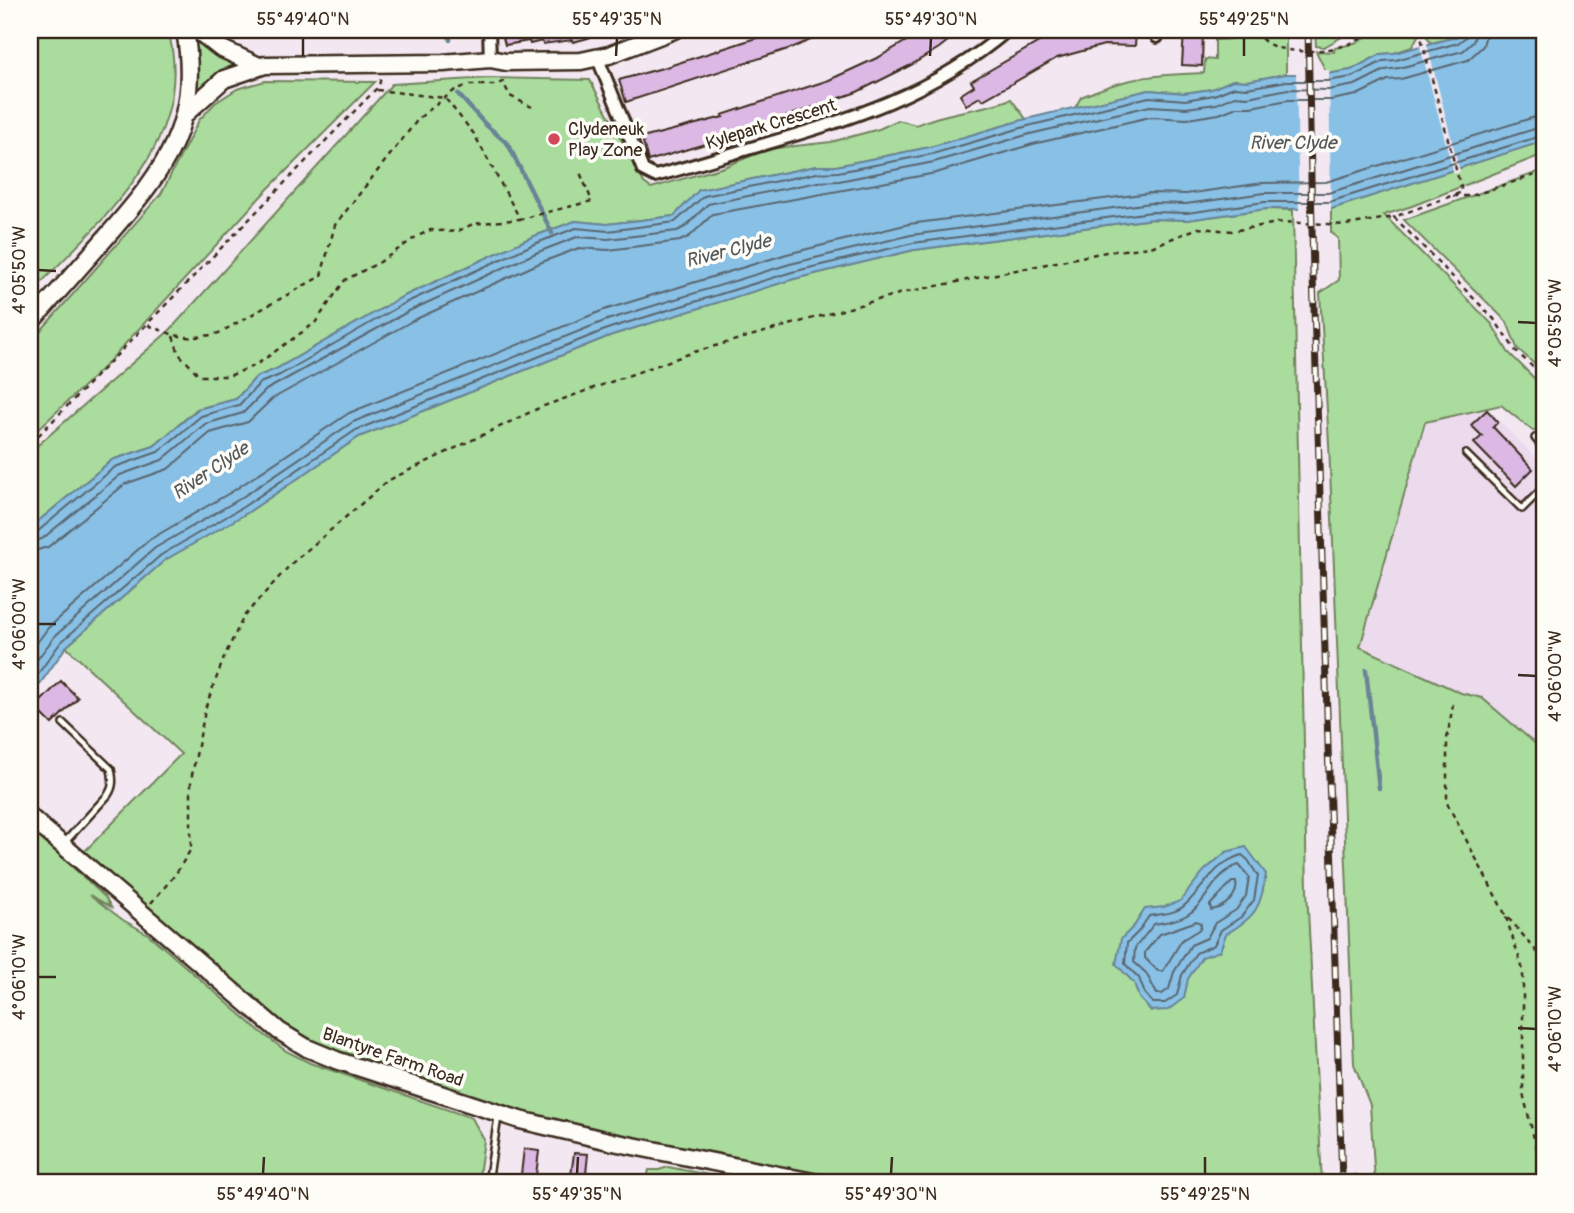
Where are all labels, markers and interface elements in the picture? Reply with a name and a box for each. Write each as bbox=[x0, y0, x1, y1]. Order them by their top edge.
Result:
text: 55°49'40"N bbox=[257, 8, 349, 31]
text: 55°49'35"N bbox=[572, 8, 662, 31]
text: 55°49'30"N bbox=[885, 8, 977, 31]
text: 55°49'25"N bbox=[1199, 8, 1289, 31]
street label: Kylepark Crescent bbox=[703, 93, 840, 155]
place label: Clydeneuk Play Zone bbox=[568, 118, 645, 162]
marker: Clydeneuk Play Zone bbox=[546, 131, 562, 147]
water label: River Clyde bbox=[1249, 131, 1338, 155]
text: 4°05'50"W bbox=[8, 226, 31, 314]
water label: River Clyde bbox=[683, 228, 775, 273]
text: 4°05'50"W bbox=[1544, 279, 1567, 367]
water label: River Clyde bbox=[168, 436, 255, 505]
text: 4°06'00"W bbox=[8, 578, 31, 670]
text: 4°06'00"W bbox=[1544, 630, 1567, 722]
text: 4°06'10"W bbox=[8, 934, 31, 1020]
text: 4°06'10"W bbox=[1544, 986, 1567, 1072]
street label: Blantyre Farm Road bbox=[319, 1023, 466, 1092]
text: 55°49'40"N bbox=[217, 1183, 309, 1206]
text: 55°49'35"N bbox=[532, 1183, 622, 1206]
text: 55°49'30"N bbox=[845, 1183, 937, 1206]
text: 55°49'25"N bbox=[1160, 1183, 1250, 1206]

